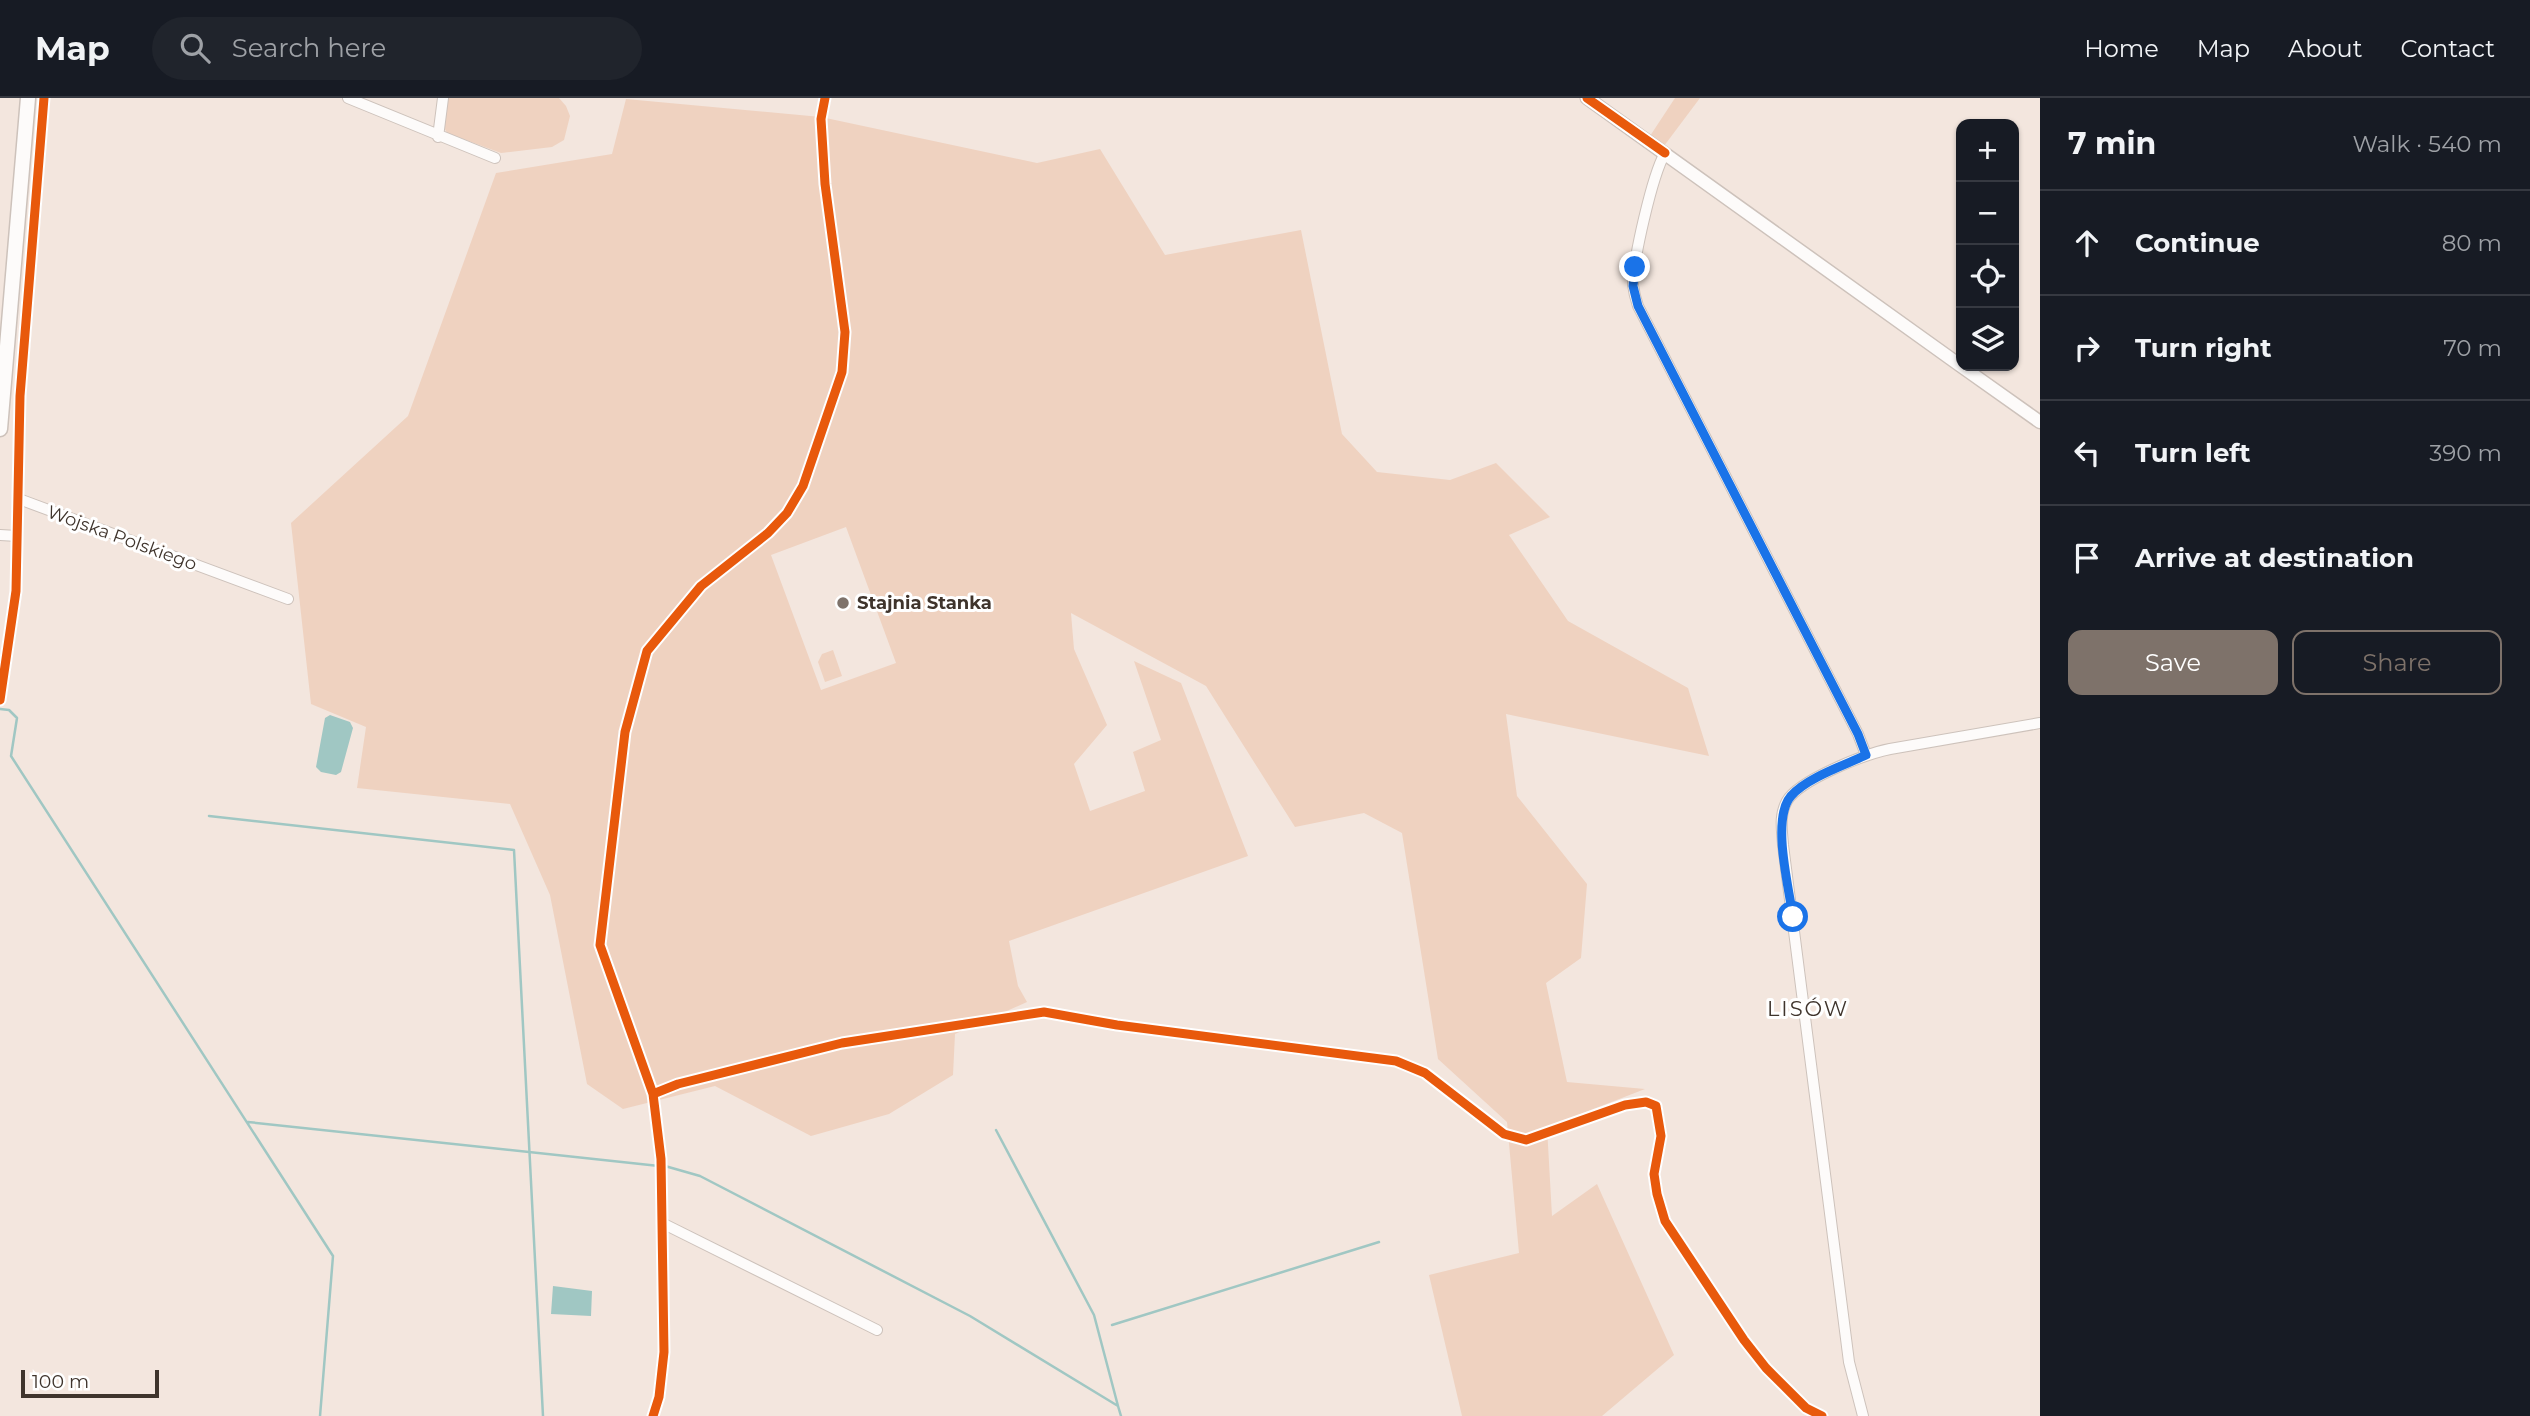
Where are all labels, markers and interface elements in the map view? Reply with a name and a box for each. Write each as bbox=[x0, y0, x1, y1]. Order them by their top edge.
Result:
search box bbox=[152, 17, 642, 80]
text: Map bbox=[35, 28, 110, 68]
icon: search bbox=[176, 29, 214, 67]
text: Search here bbox=[232, 32, 386, 64]
text: Home bbox=[2084, 34, 2159, 63]
text: Map bbox=[2197, 34, 2250, 63]
text: About bbox=[2288, 34, 2362, 63]
text: Contact bbox=[2400, 34, 2495, 63]
map controls bbox=[1956, 119, 2019, 371]
button: + bbox=[1956, 119, 2019, 182]
text: 7 min bbox=[2068, 125, 2156, 162]
text: Walk · 540 m bbox=[2352, 130, 2502, 158]
button: − bbox=[1956, 182, 2019, 245]
icon: ahead bbox=[2068, 224, 2106, 262]
text: Continue bbox=[2135, 227, 2260, 259]
text: 80 m bbox=[2442, 229, 2502, 257]
button: locate bbox=[1956, 245, 2019, 308]
route end bbox=[1619, 251, 1650, 282]
button: layers bbox=[1956, 308, 2019, 371]
icon: right bbox=[2068, 329, 2106, 367]
text: Turn right bbox=[2135, 332, 2271, 364]
text: 70 m bbox=[2443, 334, 2502, 362]
icon: left bbox=[2068, 434, 2106, 472]
text: Turn left bbox=[2135, 437, 2251, 469]
text: 390 m bbox=[2429, 439, 2502, 467]
street label: Wojska Polskiego bbox=[44, 501, 200, 575]
icon: arrive bbox=[2068, 539, 2106, 577]
text: Arrive at destination bbox=[2135, 542, 2414, 574]
place label: Stajnia Stanka bbox=[857, 592, 992, 614]
marker: Stajnia Stanka bbox=[835, 595, 851, 611]
button: Save bbox=[2068, 630, 2278, 695]
button: Share bbox=[2292, 630, 2502, 695]
route start bbox=[1777, 901, 1808, 932]
district label: LISÓW bbox=[1767, 996, 1849, 1021]
scale bar bbox=[21, 1367, 159, 1399]
text: 100 m bbox=[32, 1370, 89, 1393]

